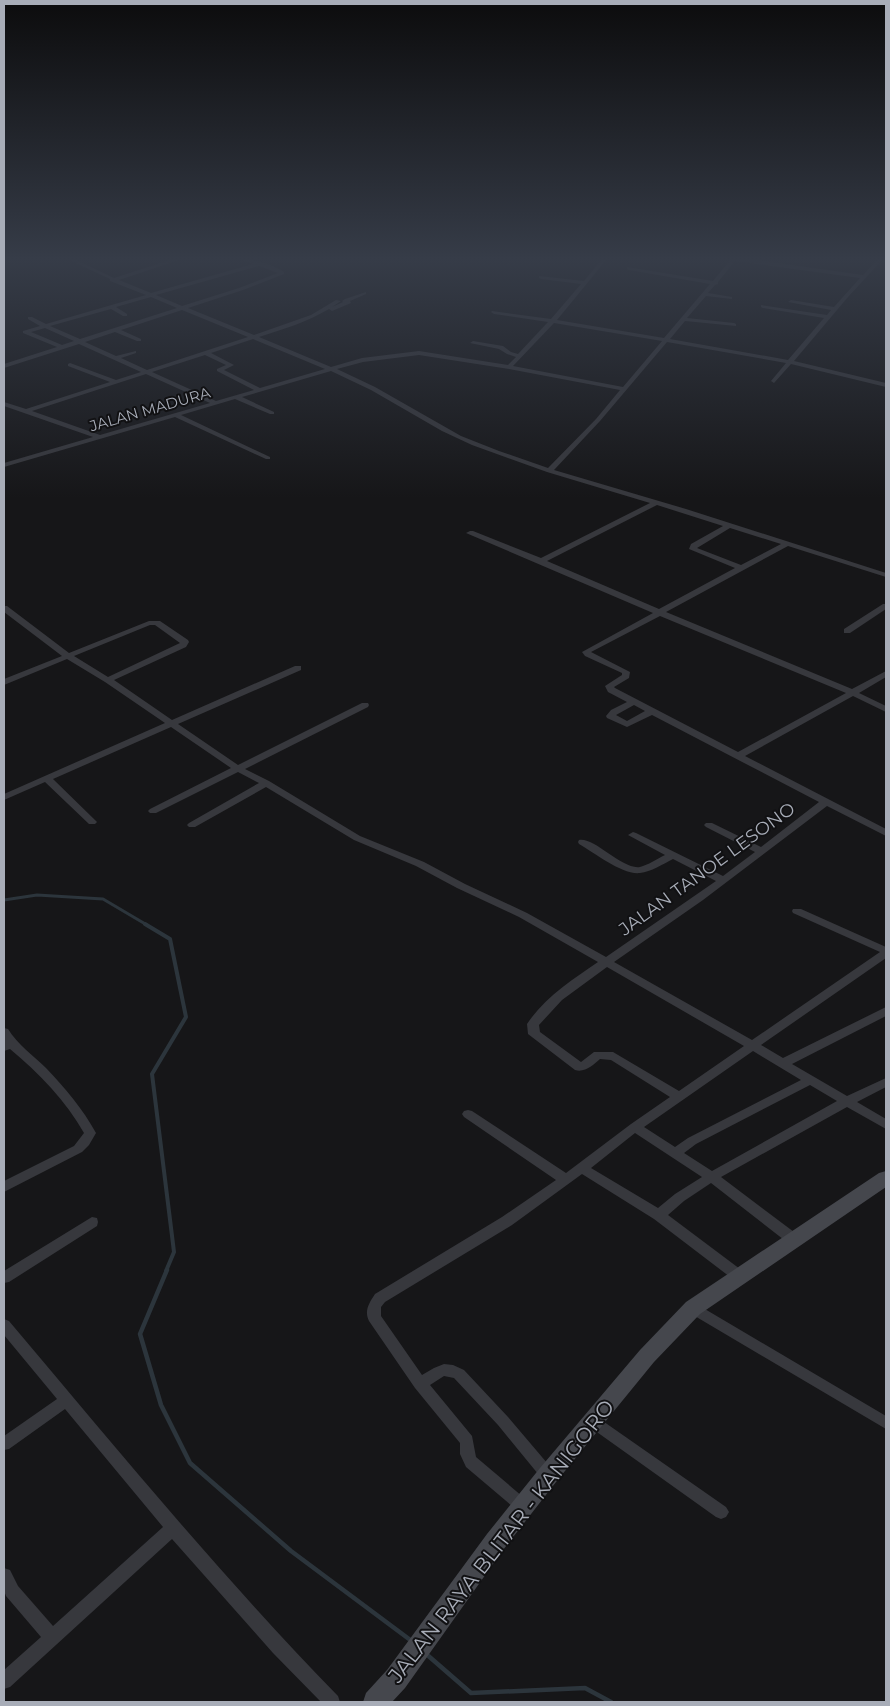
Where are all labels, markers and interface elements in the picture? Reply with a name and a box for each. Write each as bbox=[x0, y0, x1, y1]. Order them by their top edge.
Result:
street label: JALAN MADURA bbox=[86, 383, 213, 436]
street label: JALAN TANOE LESONO bbox=[614, 798, 799, 941]
street label: JALAN RAYA BLITAR - KANIGORO bbox=[382, 1395, 619, 1688]

